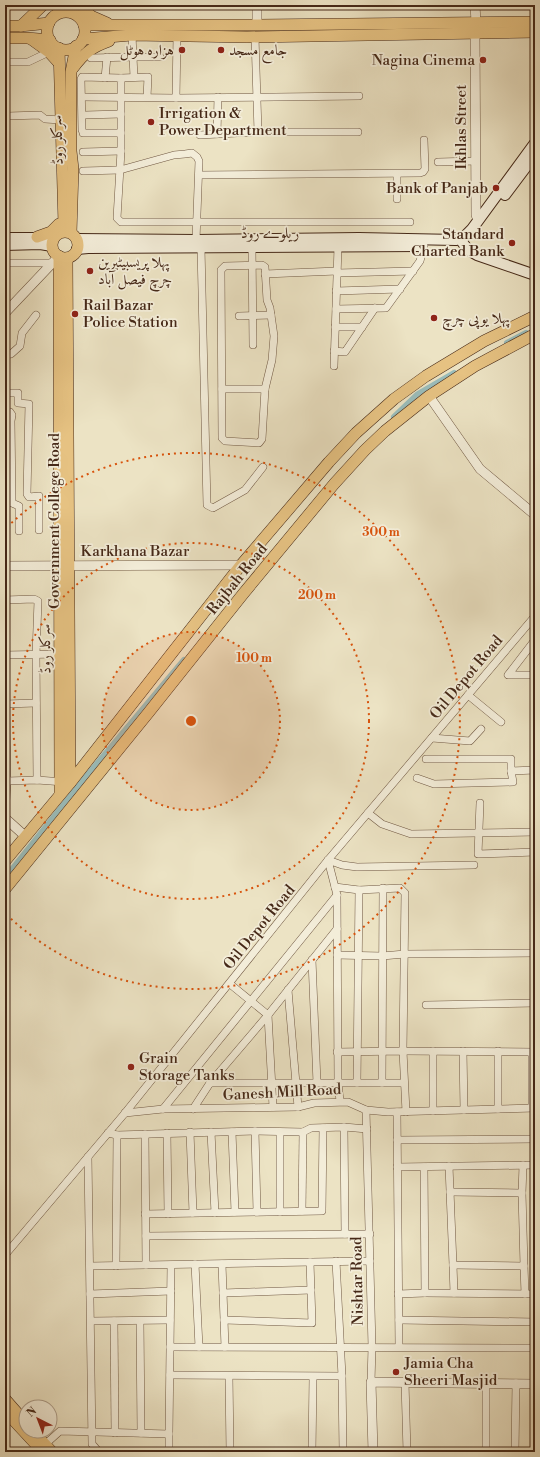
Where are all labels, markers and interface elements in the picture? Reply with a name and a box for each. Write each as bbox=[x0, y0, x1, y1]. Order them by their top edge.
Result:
place label: ہزارہ ہوٹل bbox=[120, 41, 174, 61]
place label: جامع مسجد bbox=[229, 41, 287, 64]
marker: ہزارہ ہوٹل bbox=[177, 45, 187, 55]
marker: جامع مسجد bbox=[216, 45, 226, 55]
place label: Nagina Cinema bbox=[372, 51, 475, 70]
marker: Nagina Cinema bbox=[478, 55, 488, 65]
street label: Ikhlas Street bbox=[452, 84, 471, 169]
place label: Irrigation & Power Department bbox=[159, 104, 287, 140]
street label: سرکلر روڈ bbox=[47, 115, 68, 165]
marker: Irrigation & Power Department bbox=[146, 117, 156, 127]
place label: Bank of Panjab bbox=[385, 179, 488, 198]
marker: Bank of Panjab bbox=[491, 183, 501, 193]
street label: ریلوے روڈ bbox=[241, 224, 299, 243]
place label: Standard Charted Bank bbox=[411, 225, 505, 261]
marker: Standard Charted Bank bbox=[507, 238, 517, 248]
place label: پہلا پریسبیٹیرین چرچ فیصل آباد bbox=[98, 253, 172, 292]
marker: پہلا پریسبیٹیرین چرچ فیصل آباد bbox=[85, 266, 95, 276]
place label: Rail Bazar Police Station bbox=[83, 296, 178, 332]
marker: Rail Bazar Police Station bbox=[70, 309, 80, 319]
place label: پہلا یوپی چرچ bbox=[442, 309, 510, 331]
marker: پہلا یوپی چرچ bbox=[429, 313, 439, 323]
street label: Government College Road bbox=[45, 433, 64, 609]
text: 300 m bbox=[362, 525, 400, 540]
street label: Rajbah Road bbox=[203, 540, 272, 619]
street label: Karkhana Bazar bbox=[81, 542, 190, 561]
text: 200 m bbox=[298, 588, 336, 603]
street label: سرکلر روڈ bbox=[36, 624, 55, 674]
street label: Oil Depot Road bbox=[426, 631, 507, 723]
text: 100 m bbox=[236, 651, 272, 666]
centre of rings bbox=[184, 714, 198, 728]
street label: Oil Depot Road bbox=[219, 881, 300, 974]
place label: Grain Storage Tanks bbox=[139, 1049, 235, 1085]
marker: Grain Storage Tanks bbox=[126, 1062, 136, 1072]
street label: Ganesh Mill Road bbox=[222, 1080, 342, 1105]
street label: Nishtar Road bbox=[347, 1236, 368, 1326]
place label: Jamia Cha Sheeri Masjid bbox=[403, 1354, 498, 1390]
marker: Jamia Cha Sheeri Masjid bbox=[391, 1367, 401, 1377]
north arrow bbox=[18, 1399, 58, 1439]
text: N bbox=[24, 1404, 40, 1420]

